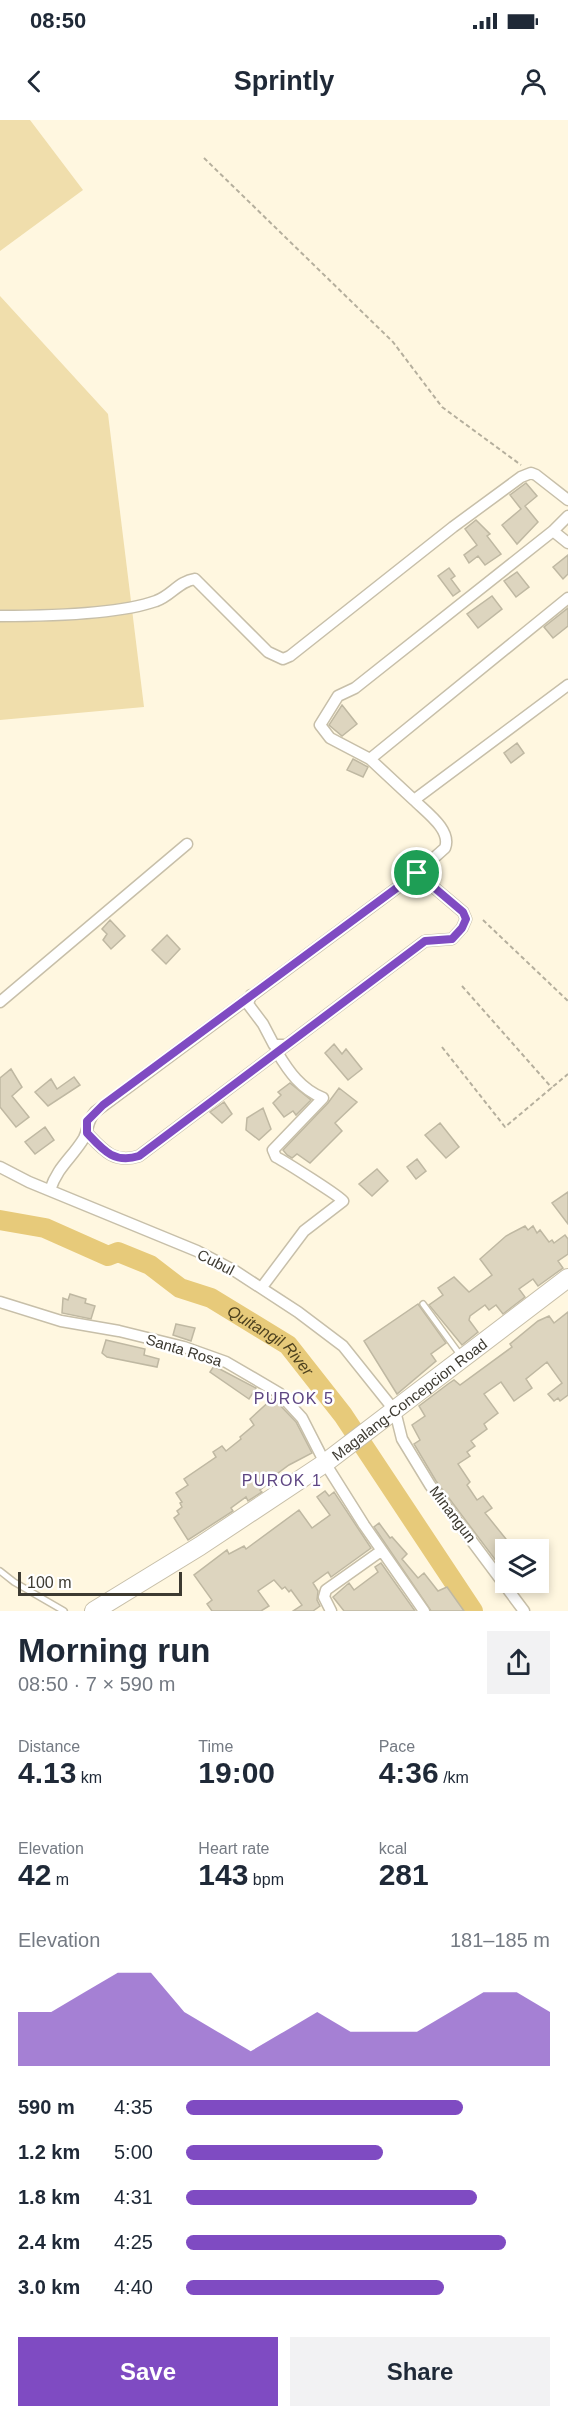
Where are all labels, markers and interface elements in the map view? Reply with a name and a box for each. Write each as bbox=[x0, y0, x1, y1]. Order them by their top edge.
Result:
text: 08:50 bbox=[30, 8, 86, 33]
icon: back bbox=[18, 65, 51, 98]
icon: person bbox=[517, 65, 550, 98]
text: Sprintly bbox=[234, 66, 334, 96]
pin bbox=[391, 847, 442, 898]
icon: arrive bbox=[400, 856, 433, 889]
street label: Cubul bbox=[195, 1246, 237, 1278]
water label: Quitangil River bbox=[225, 1302, 317, 1379]
street label: Santa Rosa bbox=[144, 1330, 225, 1370]
street label: Magalang-Concepcion Road bbox=[328, 1335, 490, 1463]
district label: PUROK 5 bbox=[254, 1390, 334, 1407]
district label: PUROK 1 bbox=[242, 1472, 322, 1489]
street label: Minangun bbox=[426, 1483, 480, 1545]
map controls bbox=[495, 1539, 549, 1593]
button: layers bbox=[495, 1539, 549, 1593]
scale bar bbox=[18, 1569, 182, 1596]
text: 100 m bbox=[27, 1574, 71, 1591]
button: share bbox=[487, 1631, 550, 1694]
text: Morning run bbox=[18, 1632, 210, 1669]
text: 08:50 · 7 × 590 m bbox=[18, 1673, 175, 1695]
text: Distance bbox=[18, 1738, 80, 1755]
text: Time bbox=[198, 1738, 233, 1755]
text: Pace bbox=[379, 1738, 415, 1755]
text: 4.13 bbox=[18, 1756, 76, 1789]
text: 19:00 bbox=[198, 1756, 275, 1789]
text: 4:36 bbox=[379, 1756, 439, 1789]
text: km bbox=[76, 1769, 102, 1786]
text: /km bbox=[439, 1769, 469, 1786]
text: Elevation bbox=[18, 1840, 84, 1857]
text: Heart rate bbox=[198, 1840, 269, 1857]
text: kcal bbox=[379, 1840, 407, 1857]
text: 42 bbox=[18, 1858, 51, 1891]
text: 143 bbox=[198, 1858, 248, 1891]
text: 281 bbox=[379, 1858, 429, 1891]
text: m bbox=[51, 1871, 69, 1888]
text: bpm bbox=[248, 1871, 284, 1888]
text: Elevation bbox=[18, 1929, 100, 1951]
text: 181–185 m bbox=[450, 1929, 550, 1951]
text: 590 m bbox=[18, 2096, 75, 2118]
text: 4:35 bbox=[114, 2096, 153, 2118]
text: 1.2 km bbox=[18, 2141, 80, 2163]
text: 5:00 bbox=[114, 2141, 153, 2163]
text: 1.8 km bbox=[18, 2186, 80, 2208]
text: 4:31 bbox=[114, 2186, 153, 2208]
text: 2.4 km bbox=[18, 2231, 80, 2253]
text: 4:25 bbox=[114, 2231, 153, 2253]
text: 3.0 km bbox=[18, 2276, 80, 2298]
text: 4:40 bbox=[114, 2276, 153, 2298]
button: Save bbox=[18, 2337, 278, 2406]
button: Share bbox=[290, 2337, 550, 2406]

